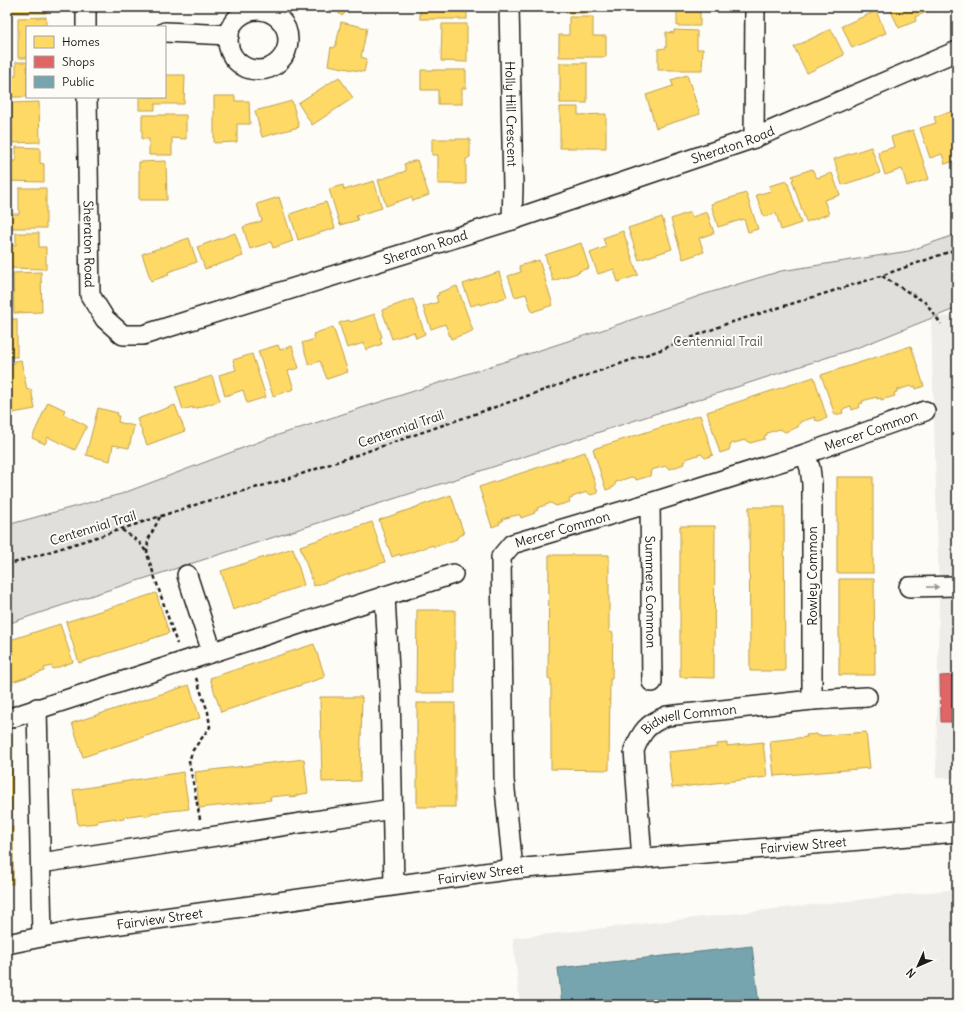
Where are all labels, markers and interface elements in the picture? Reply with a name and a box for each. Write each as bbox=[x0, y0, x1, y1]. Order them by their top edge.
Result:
legend bbox=[26, 26, 166, 98]
text: Homes bbox=[62, 34, 100, 49]
text: Shops bbox=[62, 54, 95, 69]
street label: Holly Hill Crescent bbox=[502, 61, 521, 168]
text: Public bbox=[62, 74, 94, 89]
street label: Sheraton Road bbox=[689, 122, 777, 167]
street label: Sheraton Road bbox=[80, 200, 98, 288]
street label: Sheraton Road bbox=[381, 226, 470, 268]
park label: Centennial Trail bbox=[673, 333, 763, 350]
street label: Centennial Trail bbox=[356, 406, 446, 452]
street label: Mercer Common bbox=[822, 406, 920, 455]
street label: Centennial Trail bbox=[48, 507, 138, 549]
street label: Mercer Common bbox=[513, 507, 612, 551]
street label: Rowley Common bbox=[804, 526, 821, 626]
street label: Summers Common bbox=[642, 536, 660, 649]
one-way arrow bbox=[927, 584, 940, 590]
street label: Bidwell Common bbox=[637, 700, 738, 738]
street label: Fairview Street bbox=[759, 833, 848, 857]
street label: Fairview Street bbox=[437, 860, 525, 888]
street label: Fairview Street bbox=[116, 904, 205, 933]
north arrow bbox=[898, 946, 938, 986]
text: N bbox=[903, 965, 919, 981]

